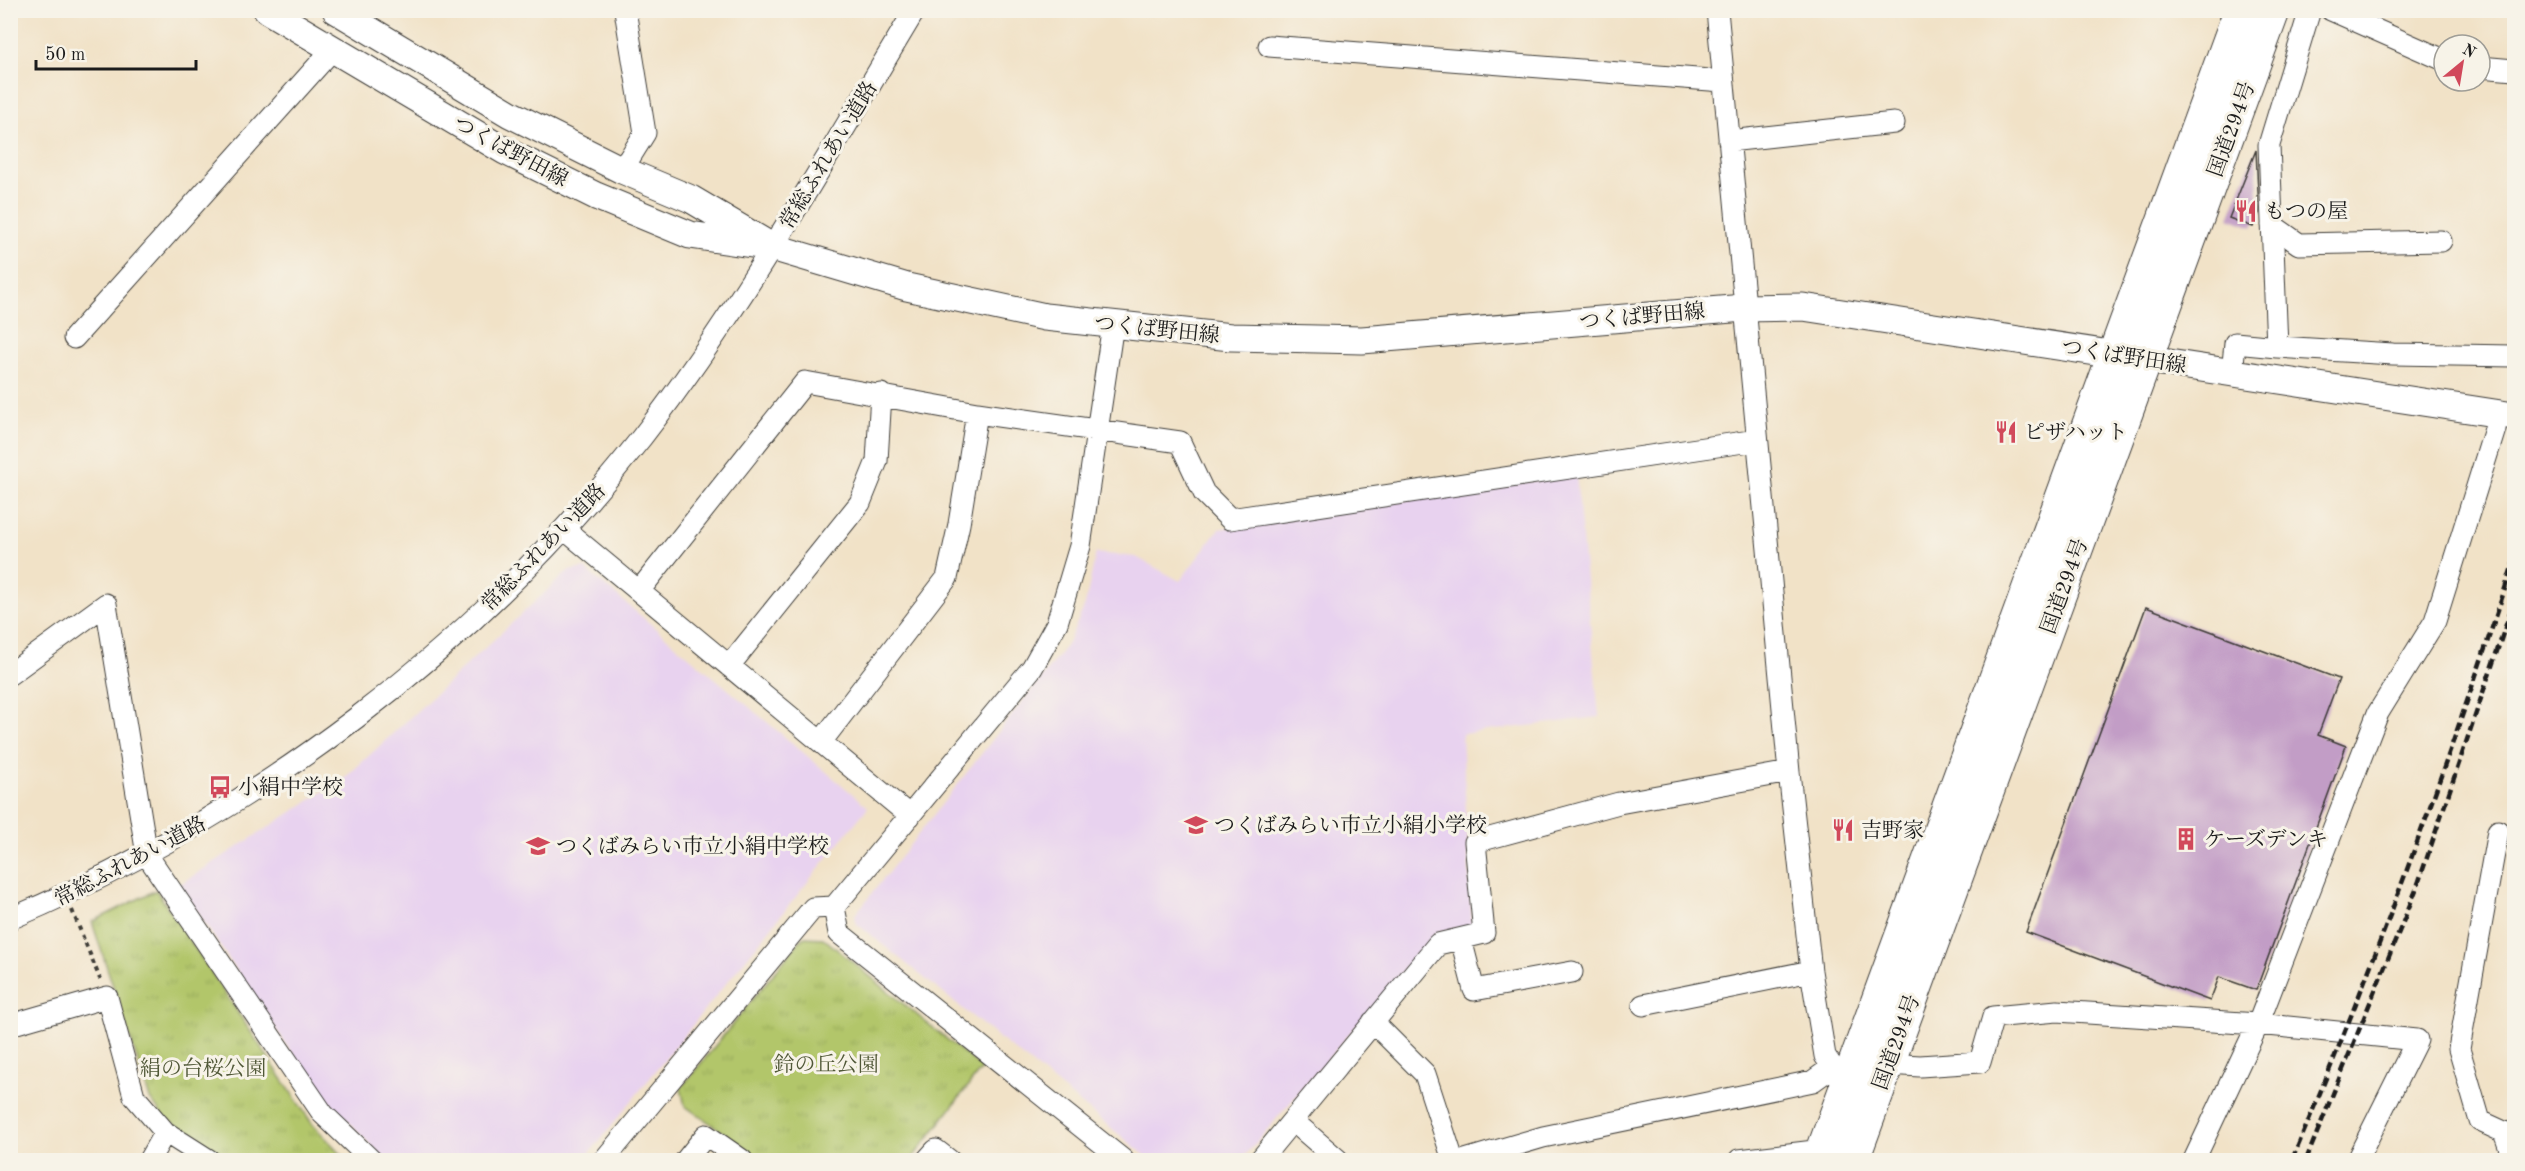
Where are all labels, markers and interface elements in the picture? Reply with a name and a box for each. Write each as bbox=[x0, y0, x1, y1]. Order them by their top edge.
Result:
scale bar bbox=[36, 33, 196, 71]
north arrow bbox=[2432, 33, 2492, 93]
text: N bbox=[2459, 42, 2478, 62]
text: 50 m bbox=[45, 46, 85, 64]
street label: 常総ふれあい道路 bbox=[775, 77, 882, 233]
street label: 国道294号 bbox=[2204, 78, 2259, 180]
street label: つくば野田線 bbox=[450, 112, 572, 191]
restaurant icon: もつの屋 bbox=[2233, 198, 2259, 224]
place label: もつの屋 bbox=[2264, 200, 2348, 223]
street label: つくば野田線 bbox=[1578, 300, 1706, 333]
street label: つくば野田線 bbox=[1093, 311, 1221, 348]
street label: つくば野田線 bbox=[2060, 335, 2188, 378]
restaurant icon: ピザハット bbox=[1993, 419, 2019, 445]
place label: ピザハット bbox=[2024, 421, 2128, 444]
street label: 常総ふれあい道路 bbox=[477, 479, 610, 616]
street label: 国道294号 bbox=[2037, 535, 2092, 637]
bus stop icon: 小絹中学校 bbox=[207, 774, 233, 800]
place label: 小絹中学校 bbox=[238, 776, 343, 799]
street label: 常総ふれあい道路 bbox=[51, 812, 210, 911]
school or university icon: つくばみらい市立小絹小学校 bbox=[1183, 812, 1209, 838]
place label: つくばみらい市立小絹小学校 bbox=[1214, 814, 1487, 837]
restaurant icon: 吉野家 bbox=[1830, 817, 1856, 843]
place label: 吉野家 bbox=[1861, 819, 1924, 842]
building icon: ケーズデンキ bbox=[2173, 826, 2199, 852]
place label: ケーズデンキ bbox=[2204, 828, 2328, 851]
school or university icon: つくばみらい市立小絹中学校 bbox=[525, 833, 551, 859]
place label: つくばみらい市立小絹中学校 bbox=[556, 835, 829, 858]
street label: 国道294号 bbox=[1869, 991, 1924, 1093]
park label: 鈴の丘公園 bbox=[774, 1053, 879, 1076]
park label: 絹の台桜公園 bbox=[140, 1057, 266, 1080]

